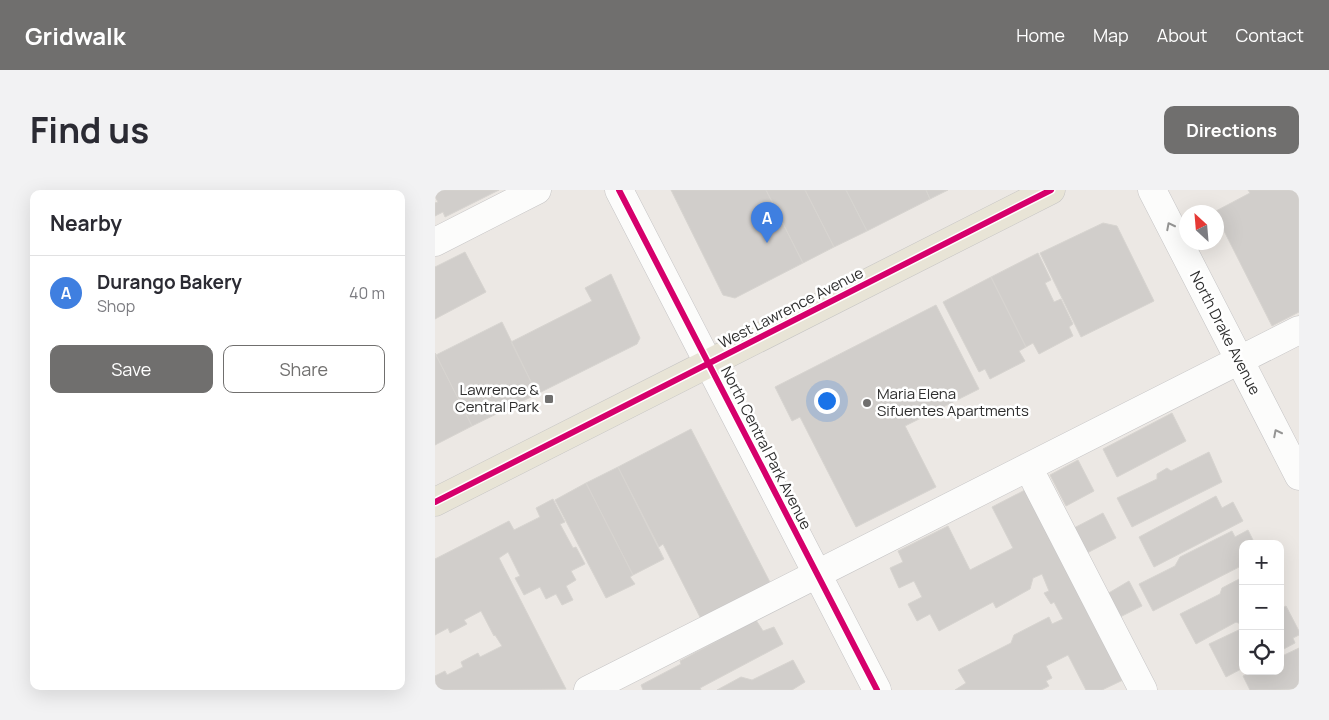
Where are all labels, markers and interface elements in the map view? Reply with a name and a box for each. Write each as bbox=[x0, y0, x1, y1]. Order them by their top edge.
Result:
text: Gridwalk bbox=[25, 19, 126, 52]
text: Home bbox=[1016, 23, 1065, 47]
text: Map bbox=[1093, 23, 1129, 47]
text: About bbox=[1157, 23, 1207, 47]
text: Contact bbox=[1235, 23, 1304, 47]
text: Find us bbox=[30, 106, 149, 154]
button: Directions bbox=[1164, 106, 1299, 154]
pin: A bbox=[751, 202, 783, 243]
north arrow bbox=[1179, 205, 1224, 250]
text: Nearby bbox=[50, 209, 122, 237]
one-way arrow bbox=[1166, 222, 1176, 231]
street label: West Lawrence Avenue bbox=[715, 262, 867, 353]
street label: North Drake Avenue bbox=[1185, 267, 1266, 399]
text: Durango Bakery bbox=[97, 269, 242, 295]
text: A bbox=[61, 282, 71, 304]
text: 40 m bbox=[349, 282, 385, 304]
text: Shop bbox=[97, 295, 135, 317]
button: Save bbox=[50, 345, 213, 393]
button: Share bbox=[223, 345, 385, 393]
street label: North Central Park Avenue bbox=[716, 362, 817, 533]
place label: Lawrence & Central Park bbox=[455, 379, 540, 417]
place label: Maria Elena Sifuentes Apartments bbox=[877, 383, 1029, 421]
your location bbox=[814, 388, 840, 414]
marker: Lawrence & Central Park bbox=[543, 393, 555, 405]
marker: Maria Elena Sifuentes Apartments bbox=[861, 397, 873, 409]
one-way arrow bbox=[1273, 429, 1283, 438]
map controls bbox=[1239, 540, 1284, 675]
button: + bbox=[1239, 540, 1284, 585]
button: − bbox=[1239, 585, 1284, 630]
button: locate bbox=[1239, 630, 1284, 675]

